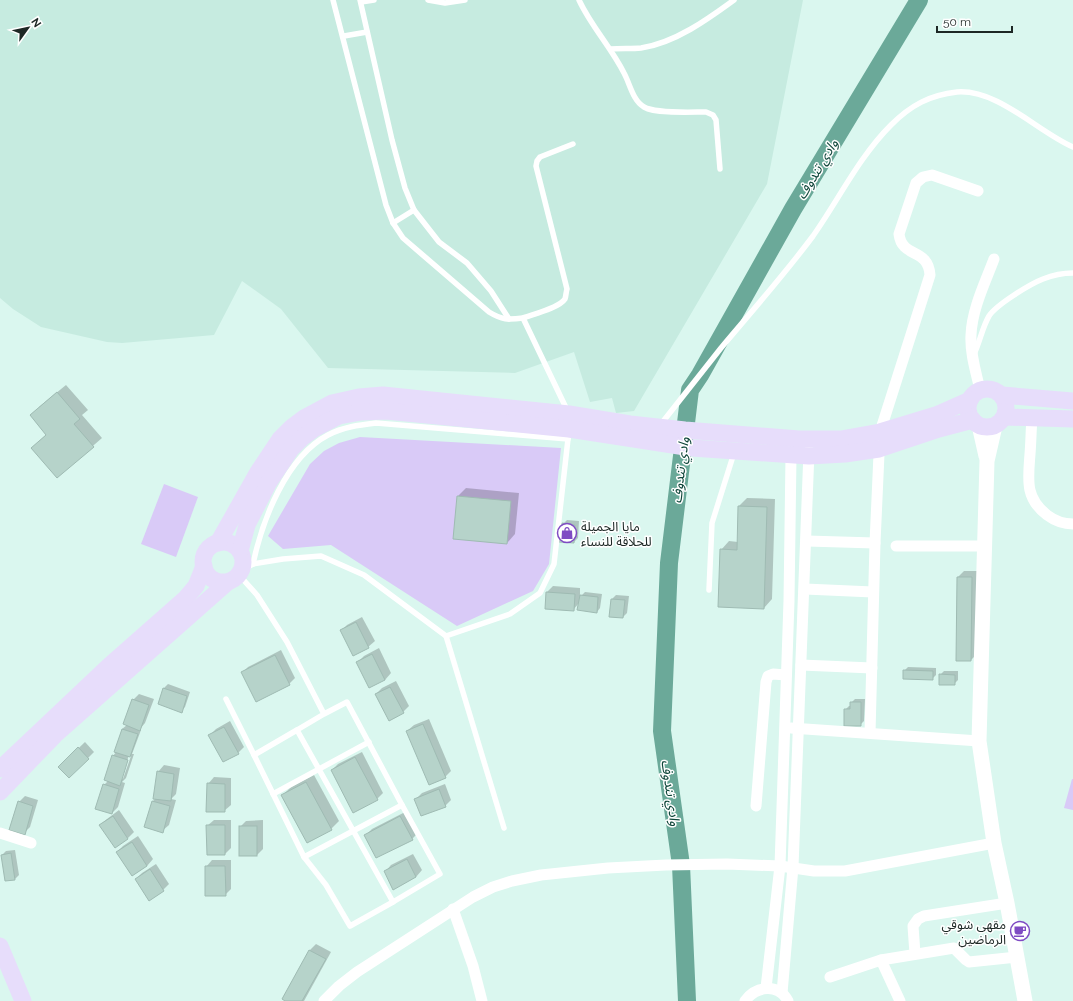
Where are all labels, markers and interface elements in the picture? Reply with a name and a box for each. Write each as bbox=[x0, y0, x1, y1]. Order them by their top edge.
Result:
north arrow bbox=[8, 8, 48, 48]
scale bar bbox=[937, 8, 1012, 34]
text: 50 m bbox=[943, 15, 971, 29]
text: N bbox=[28, 16, 44, 30]
water label: وادي تندوف bbox=[793, 136, 844, 203]
water label: وادي تندوف bbox=[668, 436, 695, 505]
place label: مايا الجميلة للحلاقة للنساء bbox=[581, 519, 652, 549]
shop icon: مايا الجميلة للحلاقة للنساء bbox=[556, 522, 578, 544]
water label: وادي تندوف bbox=[655, 759, 684, 828]
place label: مقهى شوقي الرماضين bbox=[942, 917, 1006, 948]
cafe icon: مقهى شوقي الرماضين bbox=[1009, 920, 1031, 942]

